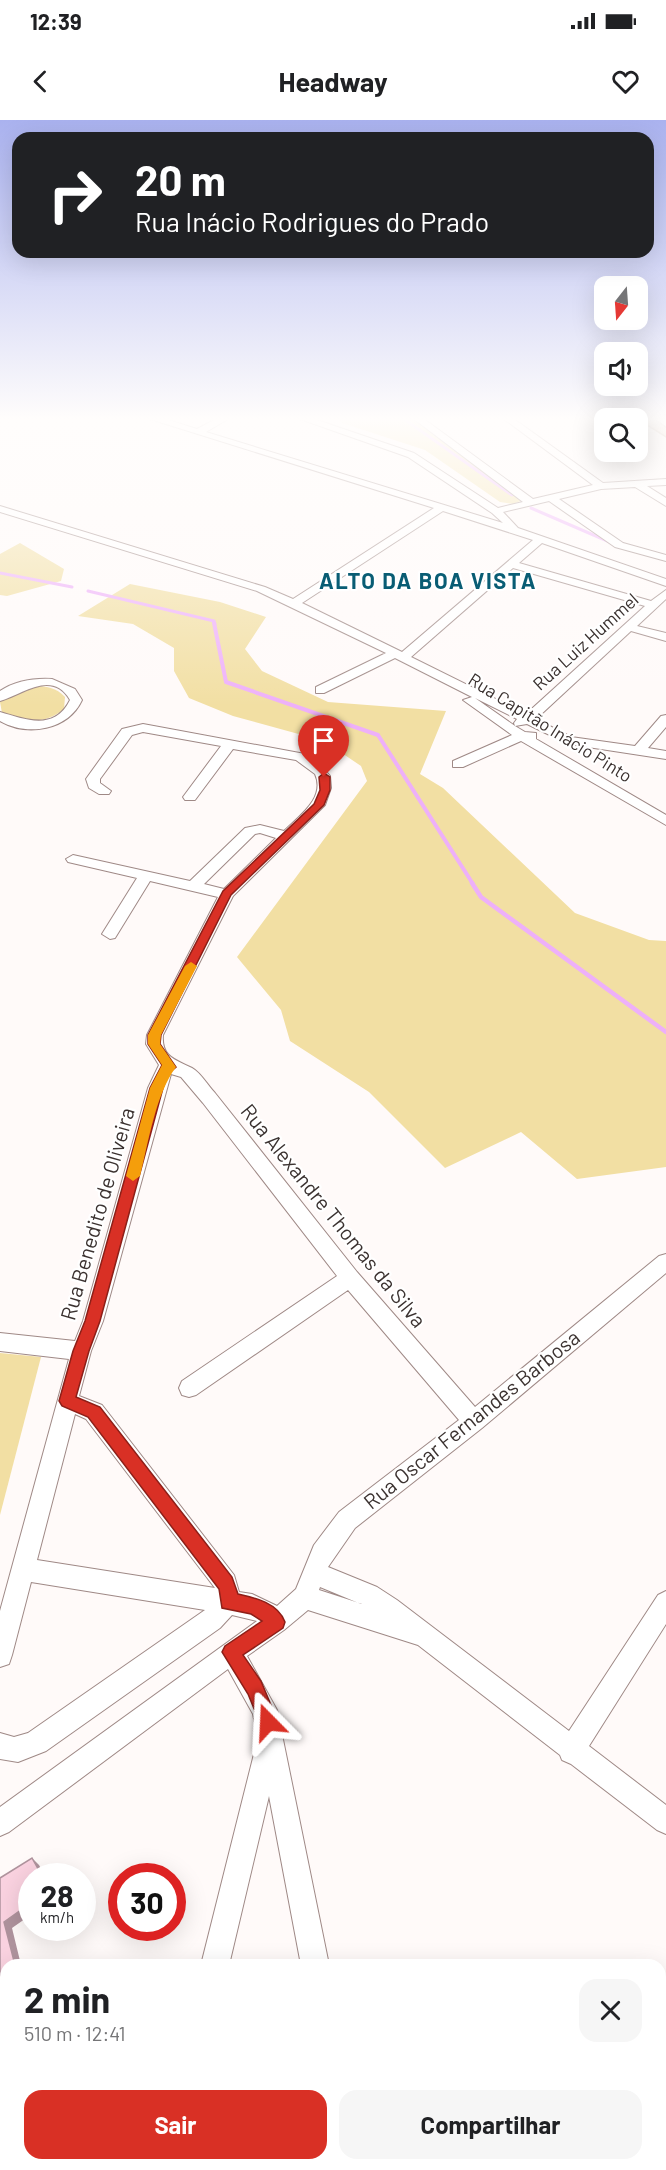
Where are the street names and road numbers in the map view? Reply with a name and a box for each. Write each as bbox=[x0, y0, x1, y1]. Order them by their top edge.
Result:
street label: Rua Luiz Hummel bbox=[528, 588, 643, 694]
street label: Rua Capitão Inácio Pinto bbox=[465, 668, 636, 787]
street label: Rua Alexandre Thomas da Silva bbox=[236, 1098, 432, 1332]
street label: Rua Benedito de Oliveira bbox=[54, 1104, 139, 1323]
street label: Rua Oscar Fernandes Barbosa bbox=[358, 1324, 584, 1514]

